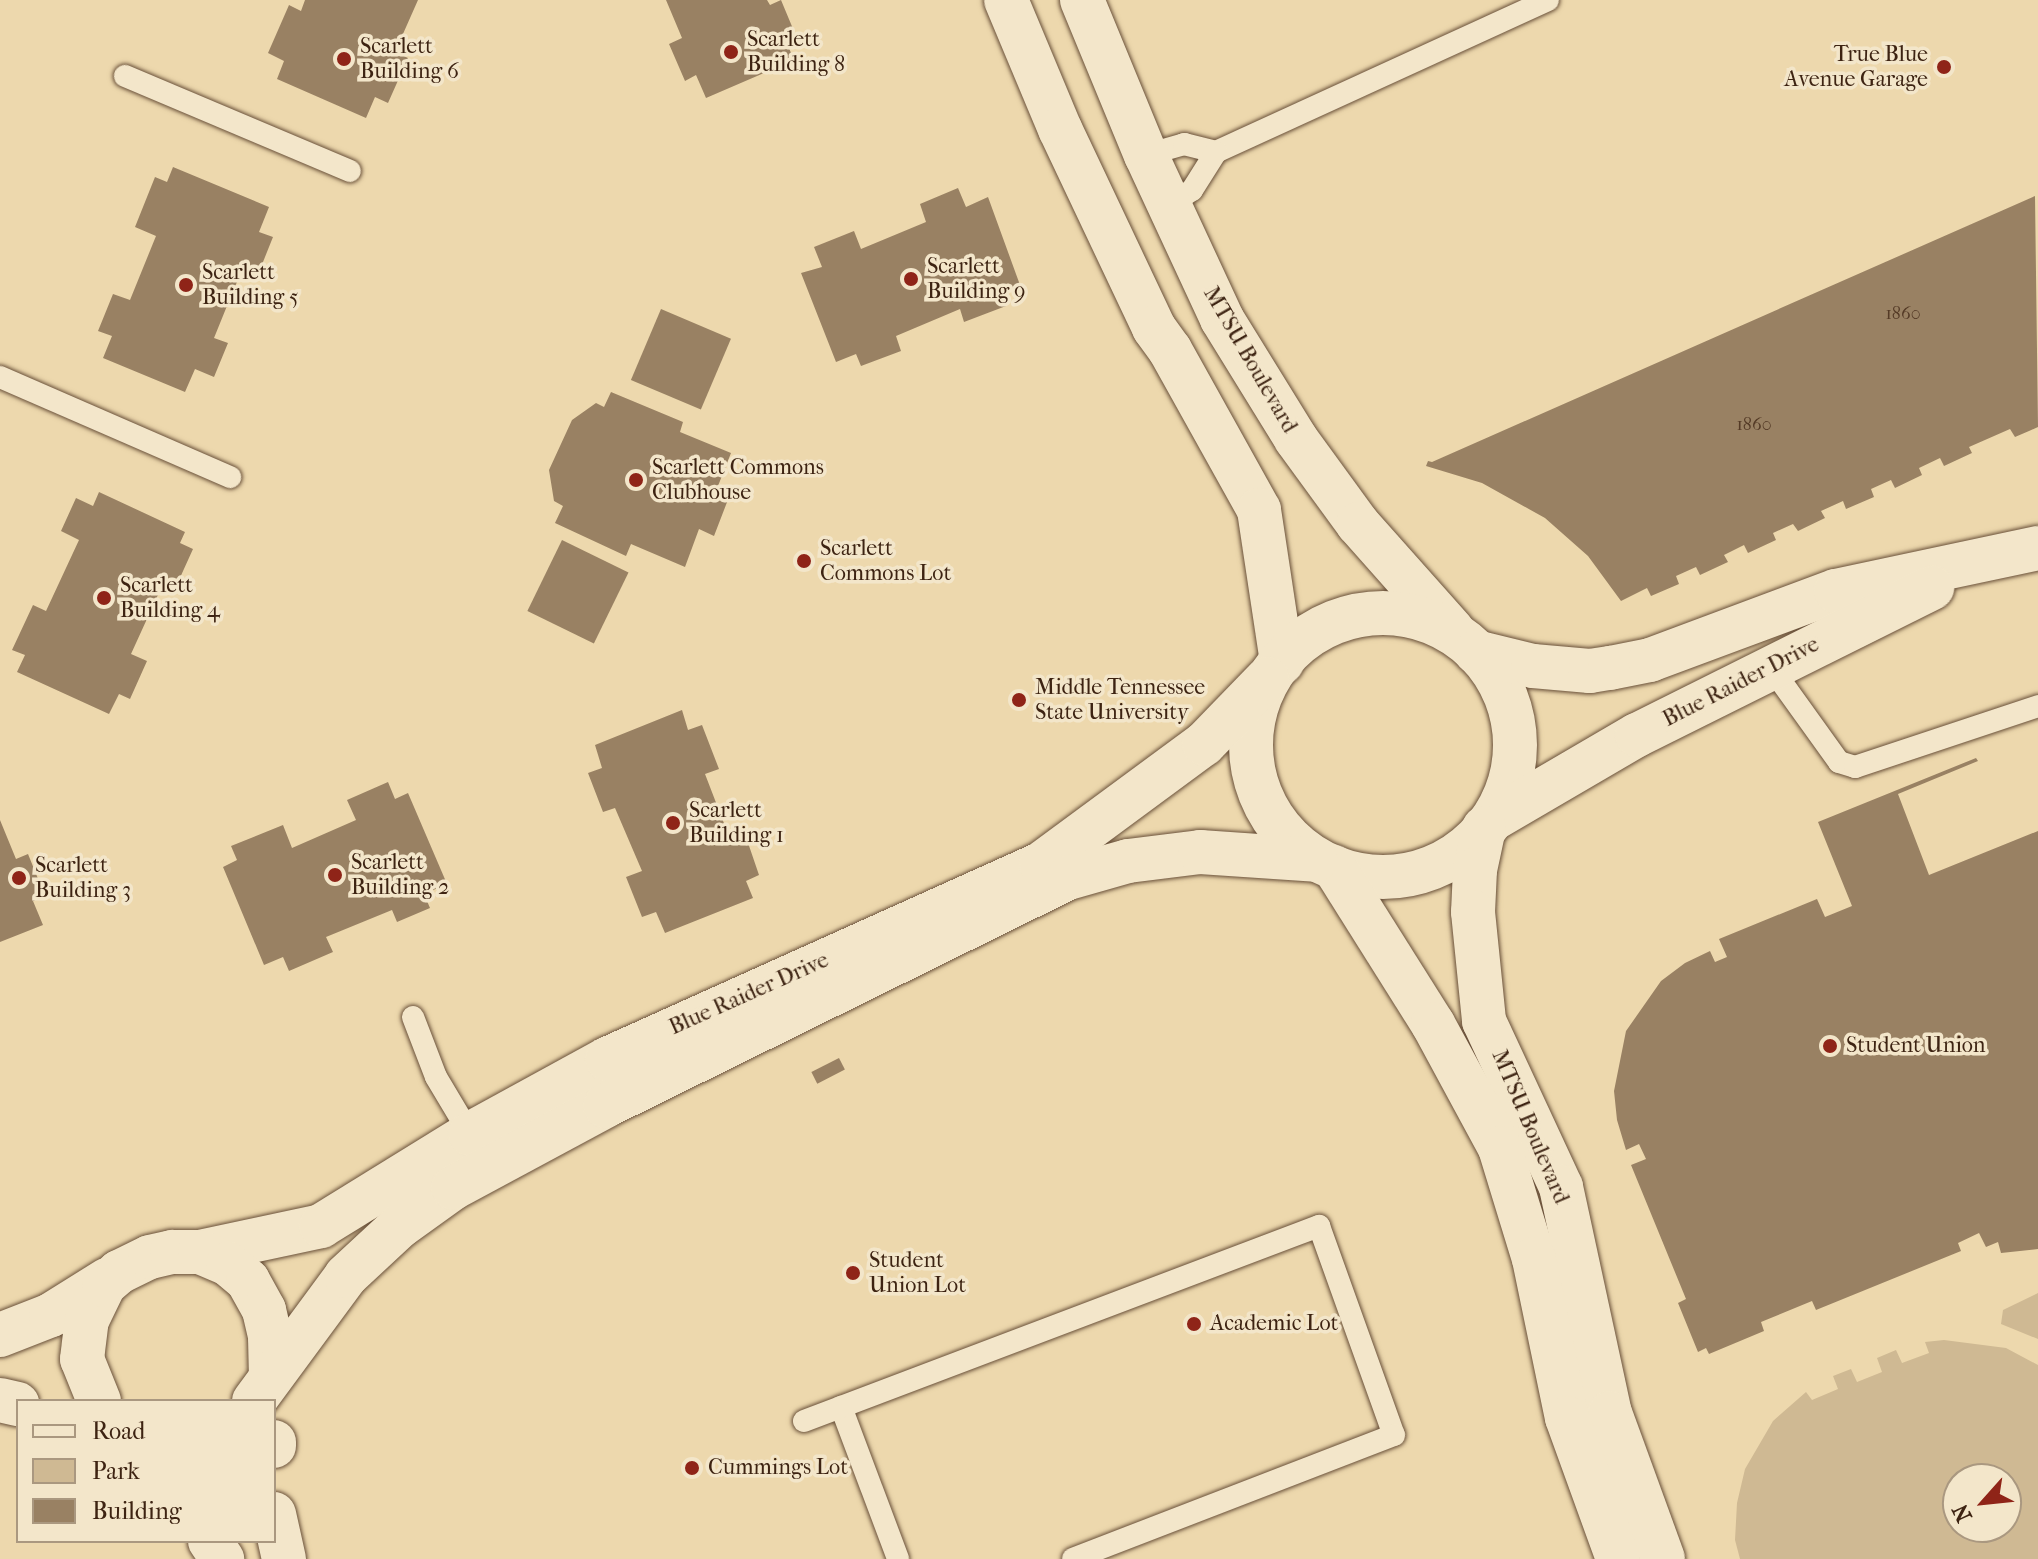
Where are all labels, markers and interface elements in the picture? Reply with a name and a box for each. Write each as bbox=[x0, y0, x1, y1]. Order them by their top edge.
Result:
place label: Scarlett Building 8 bbox=[747, 26, 845, 78]
place label: Scarlett Building 6 bbox=[360, 33, 459, 84]
place label: True Blue Avenue Garage bbox=[1784, 41, 1928, 92]
marker: Scarlett Building 8 bbox=[722, 43, 740, 61]
marker: Scarlett Building 6 bbox=[335, 50, 353, 68]
marker: True Blue Avenue Garage bbox=[1935, 58, 1953, 76]
place label: Scarlett Building 9 bbox=[927, 253, 1025, 304]
place label: Scarlett Building 5 bbox=[202, 259, 298, 310]
marker: Scarlett Building 9 bbox=[902, 270, 920, 288]
marker: Scarlett Building 5 bbox=[177, 276, 195, 294]
street label: MTSU Boulevard bbox=[1197, 282, 1303, 438]
house number: 1860 bbox=[1885, 303, 1921, 325]
house number: 1860 bbox=[1736, 414, 1772, 436]
place label: Scarlett Commons Clubhouse bbox=[652, 454, 824, 506]
marker: Scarlett Commons Clubhouse bbox=[627, 471, 645, 489]
place label: Scarlett Commons Lot bbox=[820, 535, 951, 586]
marker: Scarlett Commons Lot bbox=[795, 552, 813, 570]
place label: Scarlett Building 4 bbox=[120, 572, 220, 624]
marker: Scarlett Building 4 bbox=[95, 589, 113, 607]
street label: Blue Raider Drive bbox=[1659, 631, 1823, 733]
place label: Middle Tennessee State University bbox=[1035, 674, 1205, 726]
marker: Middle Tennessee State University bbox=[1010, 691, 1028, 709]
place label: Scarlett Building 1 bbox=[689, 797, 784, 848]
marker: Scarlett Building 1 bbox=[664, 814, 682, 832]
place label: Scarlett Building 2 bbox=[351, 849, 449, 900]
place label: Scarlett Building 3 bbox=[35, 852, 131, 904]
marker: Scarlett Building 2 bbox=[326, 866, 344, 884]
marker: Scarlett Building 3 bbox=[10, 869, 28, 887]
street label: Blue Raider Drive bbox=[665, 947, 833, 1041]
place label: Student Union bbox=[1846, 1033, 1986, 1059]
marker: Student Union bbox=[1821, 1037, 1839, 1055]
street label: MTSU Boulevard bbox=[1486, 1046, 1574, 1208]
place label: Student Union Lot bbox=[869, 1247, 966, 1298]
marker: Student Union Lot bbox=[844, 1264, 862, 1282]
place label: Academic Lot bbox=[1210, 1311, 1338, 1337]
marker: Academic Lot bbox=[1185, 1315, 1203, 1333]
legend bbox=[16, 1399, 276, 1543]
text: Road bbox=[92, 1417, 145, 1445]
place label: Cummings Lot bbox=[708, 1455, 848, 1481]
text: Park bbox=[92, 1457, 140, 1485]
marker: Cummings Lot bbox=[683, 1459, 701, 1477]
north arrow bbox=[1942, 1463, 2022, 1543]
text: Building bbox=[92, 1497, 182, 1525]
text: N bbox=[1947, 1500, 1978, 1526]

